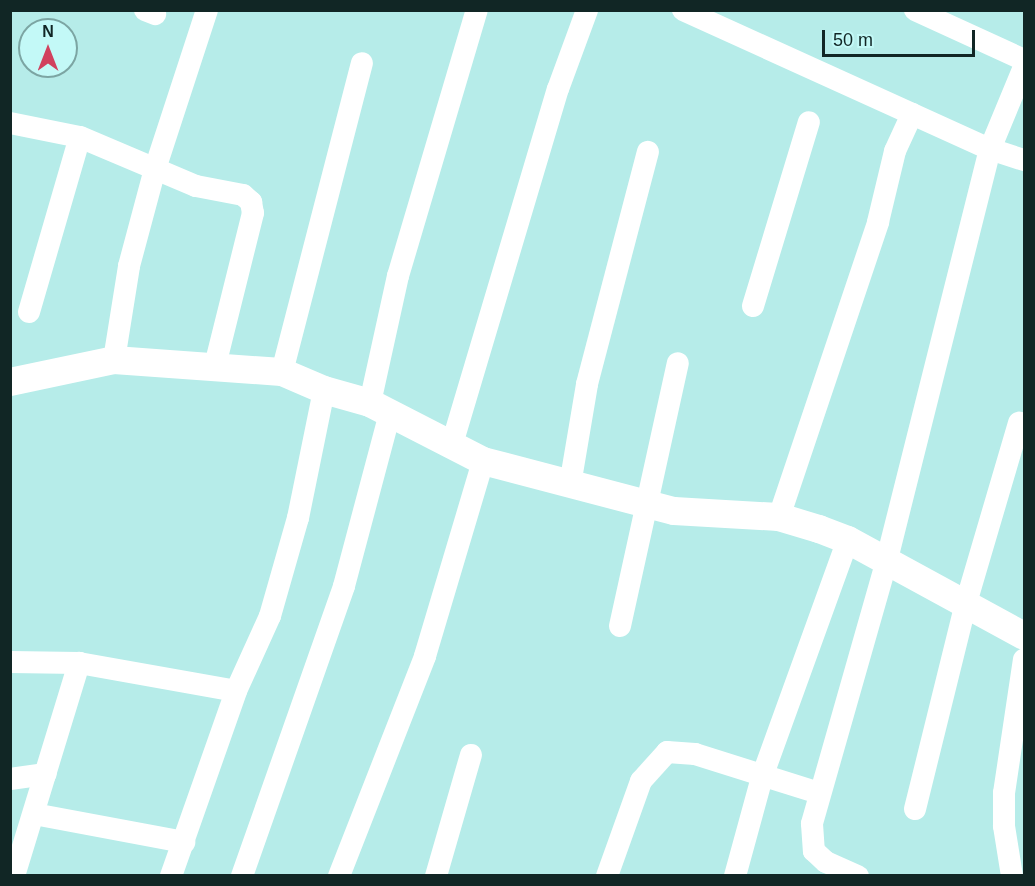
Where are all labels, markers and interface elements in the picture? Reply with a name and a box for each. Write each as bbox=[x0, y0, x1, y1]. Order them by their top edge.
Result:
north arrow bbox=[18, 18, 78, 78]
scale bar bbox=[825, 18, 978, 56]
text: N bbox=[42, 23, 54, 40]
text: 50 m bbox=[833, 30, 873, 50]

